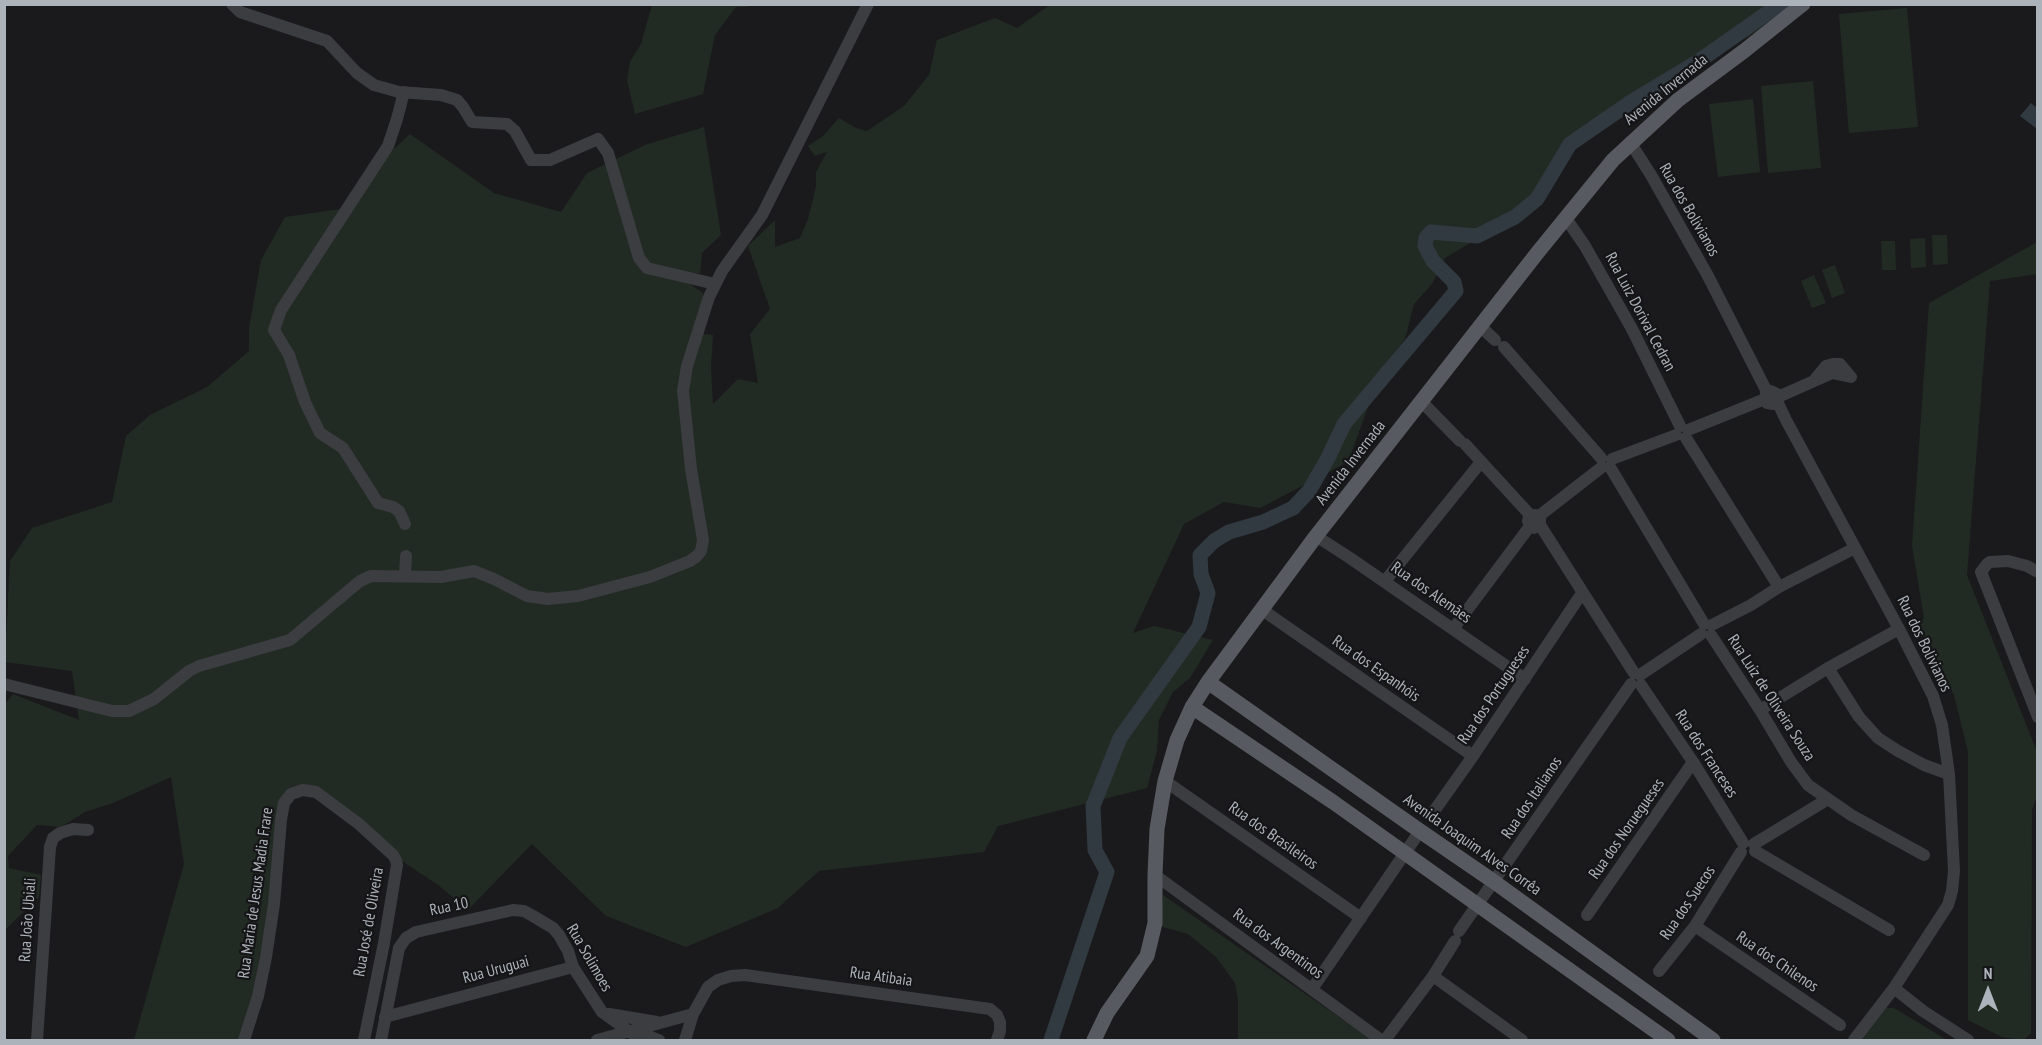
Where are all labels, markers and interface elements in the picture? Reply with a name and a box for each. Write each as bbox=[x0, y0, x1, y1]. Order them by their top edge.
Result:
street label: Avenida Invernada bbox=[1620, 51, 1712, 129]
street label: Rua dos Bolivianos bbox=[1655, 160, 1723, 260]
street label: Rua Luiz Dorival Cedran bbox=[1601, 249, 1679, 375]
street label: Avenida Invernada bbox=[1312, 417, 1390, 509]
street label: Rua dos Alemães bbox=[1387, 558, 1475, 628]
street label: Rua dos Bolivianos bbox=[1893, 593, 1955, 695]
street label: Rua Luiz de Oliveira Souza bbox=[1723, 631, 1819, 765]
street label: Rua dos Espanhóis bbox=[1328, 632, 1424, 706]
street label: Rua dos Portugueses bbox=[1454, 642, 1534, 748]
street label: Rua dos Franceses bbox=[1670, 706, 1742, 802]
street label: Rua dos Italianos bbox=[1498, 753, 1566, 843]
street label: Rua dos Noruegueses bbox=[1585, 775, 1669, 883]
street label: Avenida Joaquim Alves Corrêa bbox=[1399, 790, 1545, 900]
street label: Rua dos Brasileiros bbox=[1225, 798, 1321, 874]
street label: Rua Maria de Jesus Madia Frare bbox=[234, 806, 278, 980]
street label: Rua dos Suecos bbox=[1656, 862, 1720, 944]
street label: Rua José de Oliveira bbox=[350, 866, 388, 978]
street label: Rua João Ubiali bbox=[15, 877, 41, 963]
street label: Rua 10 bbox=[428, 894, 470, 920]
street label: Rua dos Argentinos bbox=[1229, 905, 1327, 983]
street label: Rua Solimoes bbox=[562, 921, 616, 995]
street label: Rua dos Chilenos bbox=[1732, 928, 1822, 996]
street label: Rua Uruguai bbox=[461, 952, 531, 988]
north arrow bbox=[1958, 961, 2018, 1021]
street label: Rua Atibaia bbox=[849, 963, 913, 991]
text: N bbox=[1984, 963, 1992, 983]

